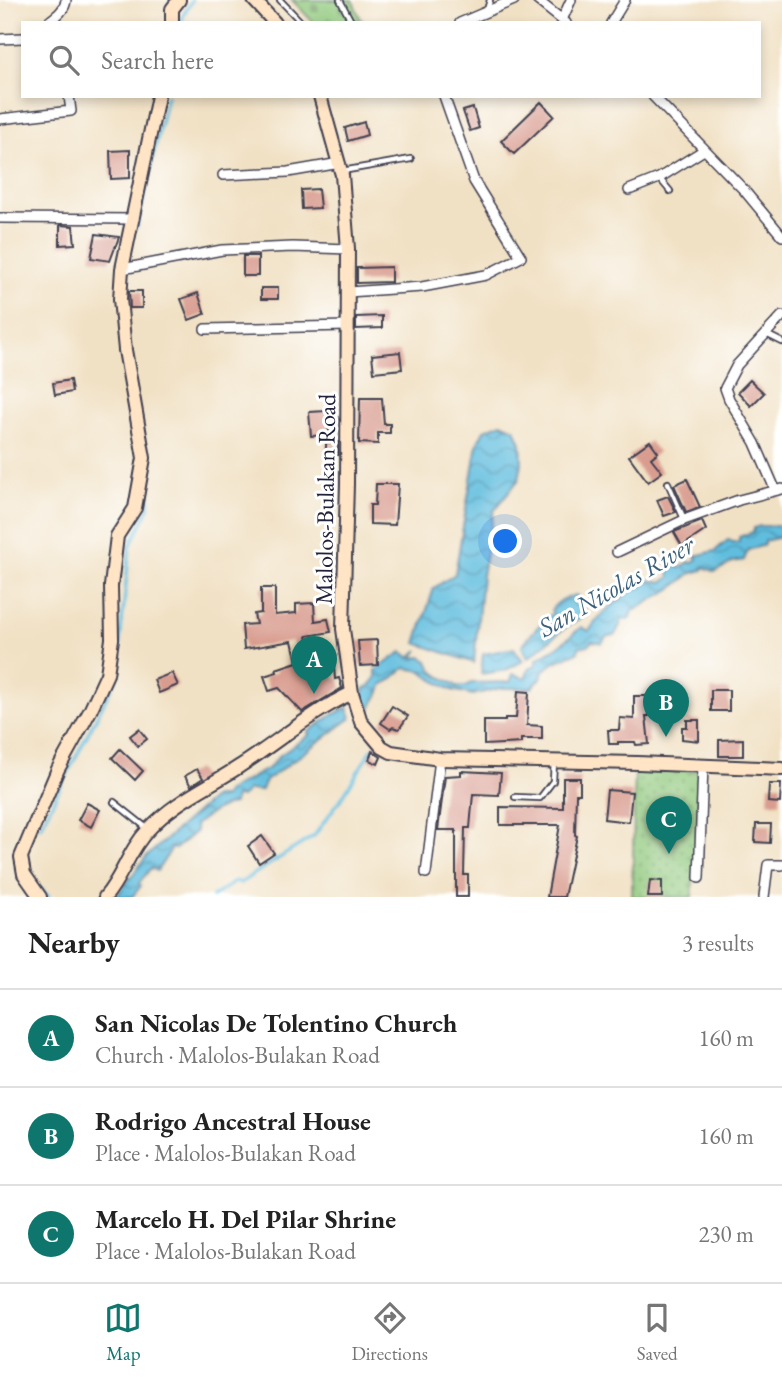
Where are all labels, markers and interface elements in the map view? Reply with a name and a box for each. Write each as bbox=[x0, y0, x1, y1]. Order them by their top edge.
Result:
search box bbox=[21, 21, 761, 98]
icon: search bbox=[45, 41, 83, 79]
text: Search here bbox=[101, 43, 214, 77]
street label: Malolos-Bulakan Road bbox=[308, 393, 342, 605]
your location bbox=[488, 524, 522, 558]
water label: San Nicolas River bbox=[531, 527, 701, 645]
pin: A bbox=[291, 636, 337, 694]
pin: B bbox=[643, 679, 689, 737]
pin: C bbox=[646, 796, 692, 854]
text: Nearby bbox=[28, 923, 120, 962]
text: 3 results bbox=[682, 928, 754, 958]
text: San Nicolas De Tolentino Church bbox=[95, 1006, 457, 1040]
text: A bbox=[43, 1023, 59, 1053]
text: 160 m bbox=[698, 1023, 754, 1053]
text: Church · Malolos-Bulakan Road bbox=[95, 1040, 380, 1070]
text: Rodrigo Ancestral House bbox=[95, 1104, 371, 1138]
text: B bbox=[44, 1121, 58, 1151]
text: 160 m bbox=[698, 1121, 754, 1151]
text: Place · Malolos-Bulakan Road bbox=[95, 1138, 356, 1168]
text: Marcelo H. Del Pilar Shrine bbox=[95, 1202, 396, 1236]
text: C bbox=[43, 1219, 59, 1249]
text: 230 m bbox=[698, 1219, 754, 1249]
text: Place · Malolos-Bulakan Road bbox=[95, 1236, 356, 1266]
tab: Map bbox=[104, 1299, 142, 1366]
tab: Directions bbox=[351, 1299, 428, 1366]
tab: Saved bbox=[637, 1299, 678, 1366]

